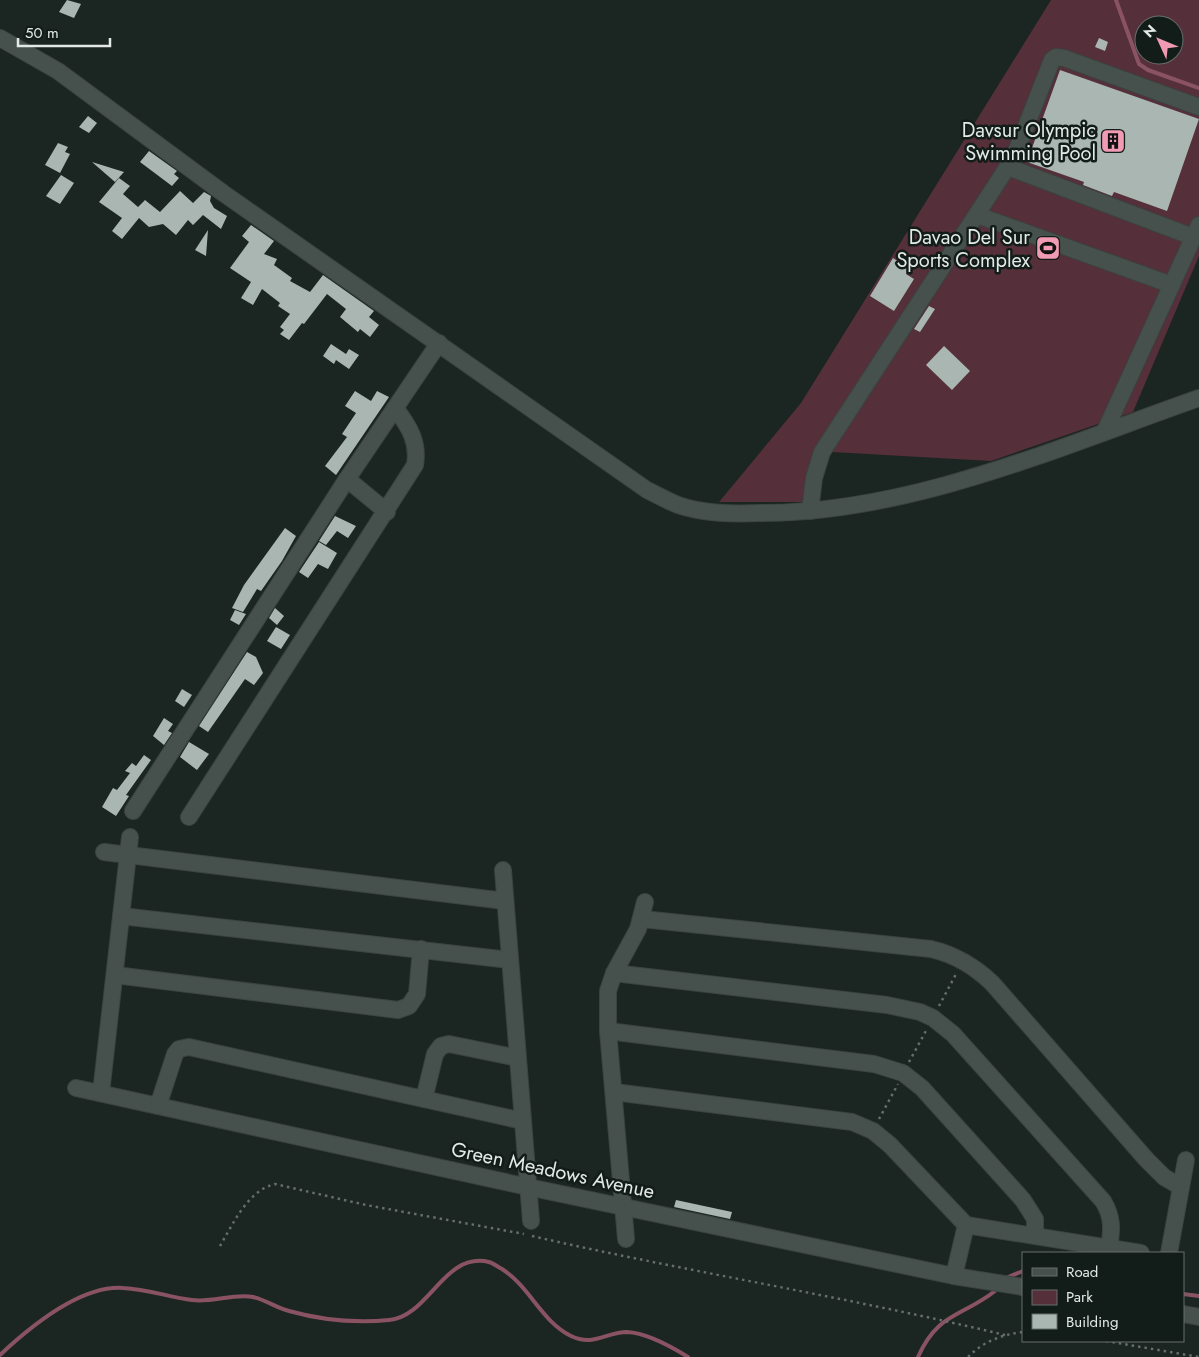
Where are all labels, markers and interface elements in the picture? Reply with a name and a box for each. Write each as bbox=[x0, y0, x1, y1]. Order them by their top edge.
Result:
scale bar bbox=[18, 15, 110, 47]
north arrow bbox=[1134, 15, 1184, 65]
text: N bbox=[1139, 20, 1161, 42]
text: 50 m bbox=[25, 22, 59, 44]
place label: Davsur Olympic Swimming Pool bbox=[962, 116, 1096, 168]
building icon: Davsur Olympic Swimming Pool bbox=[1100, 128, 1126, 154]
place label: Davao Del Sur Sports Complex bbox=[896, 223, 1031, 275]
sports icon: Davao Del Sur Sports Complex bbox=[1035, 235, 1061, 261]
street label: Green Meadows Avenue bbox=[449, 1135, 657, 1206]
legend bbox=[1022, 1252, 1184, 1342]
text: Road bbox=[1066, 1261, 1098, 1283]
text: Park bbox=[1066, 1286, 1093, 1308]
text: Building bbox=[1066, 1311, 1118, 1333]

